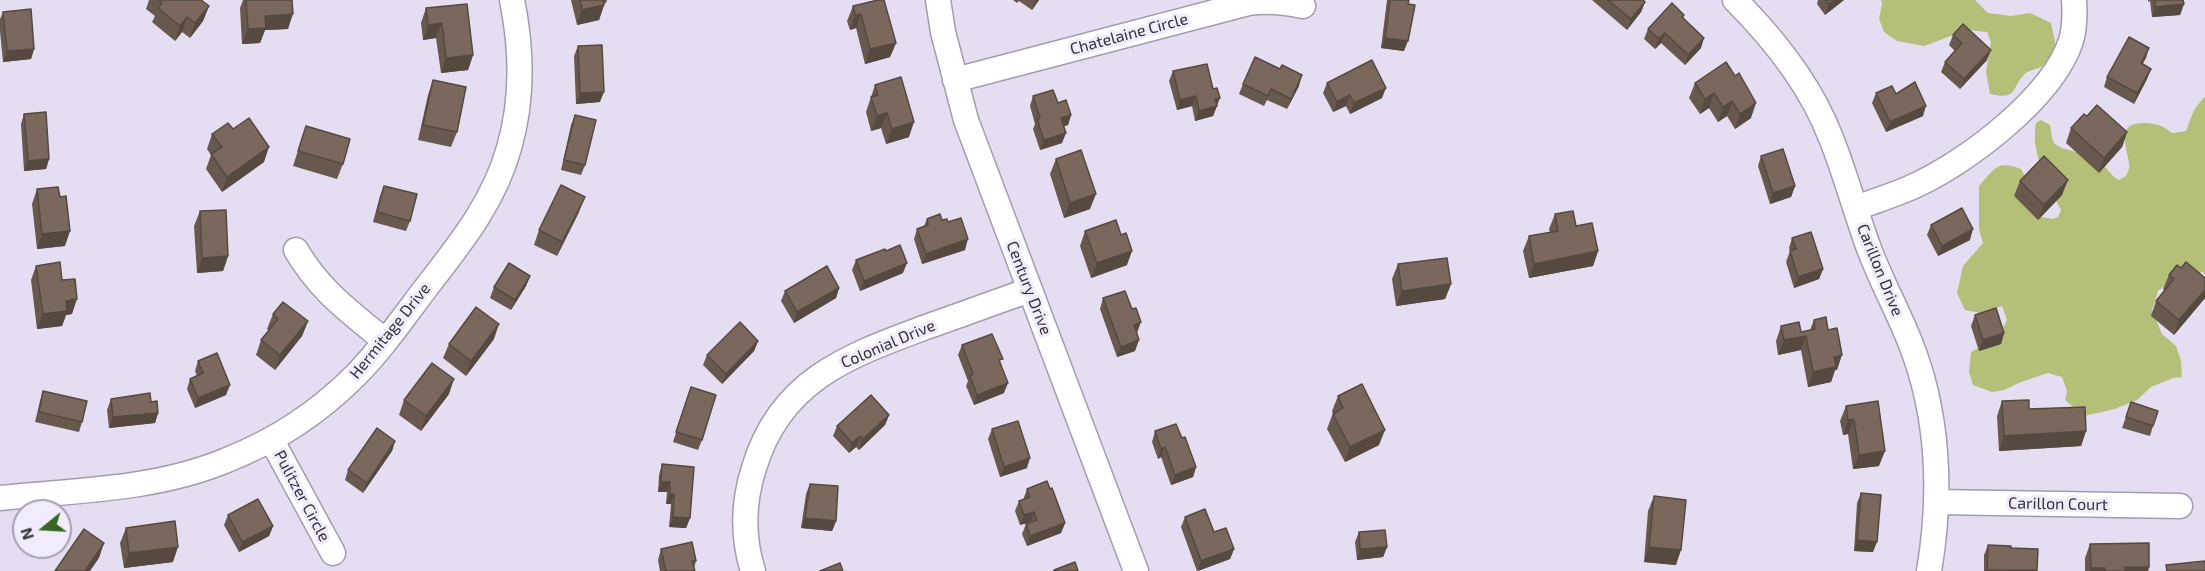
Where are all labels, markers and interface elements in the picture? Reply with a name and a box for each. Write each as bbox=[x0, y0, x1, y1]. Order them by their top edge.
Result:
street label: Chatelaine Circle bbox=[1068, 9, 1190, 59]
street label: Carillon Drive bbox=[1853, 221, 1907, 319]
street label: Century Drive bbox=[1002, 239, 1056, 337]
street label: Hermitage Drive bbox=[346, 279, 434, 383]
street label: Colonial Drive bbox=[838, 316, 938, 372]
street label: Pulitzer Circle bbox=[270, 447, 334, 545]
street label: Carillon Court bbox=[2008, 494, 2108, 514]
north arrow bbox=[12, 499, 72, 559]
text: N bbox=[15, 526, 37, 543]

